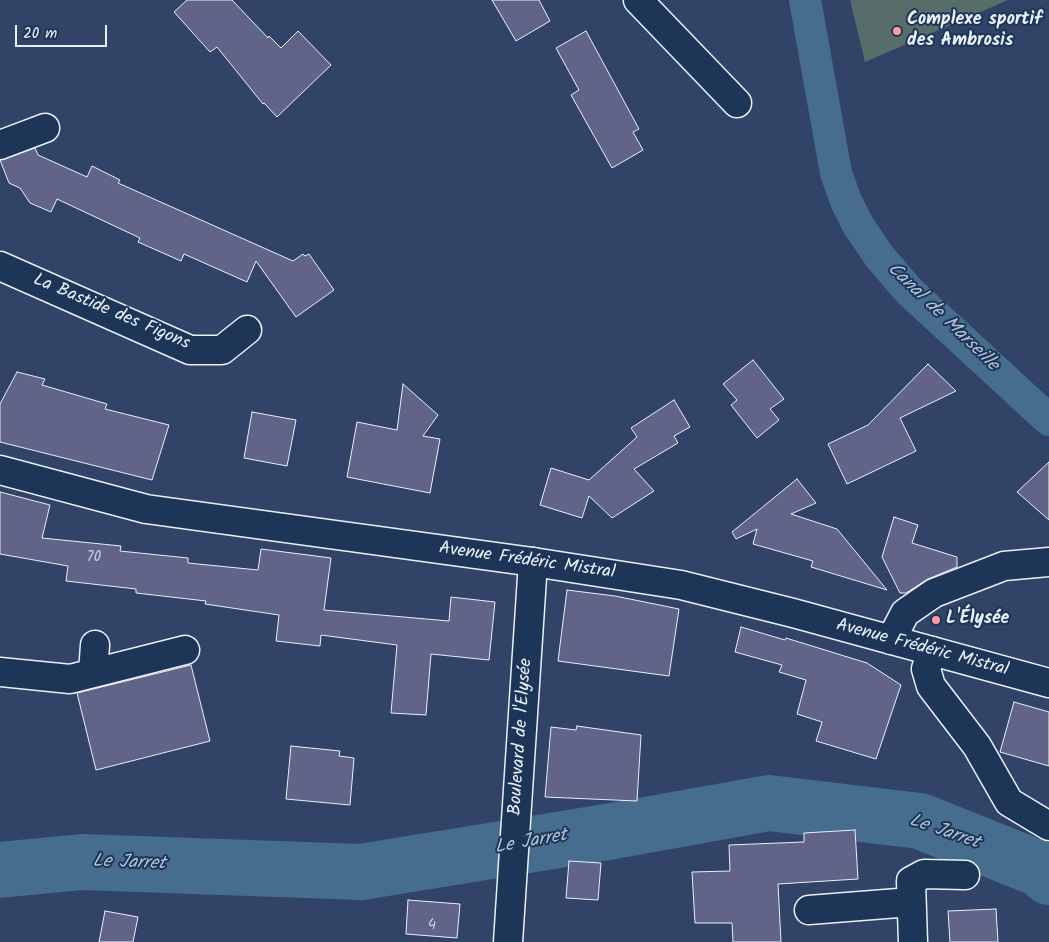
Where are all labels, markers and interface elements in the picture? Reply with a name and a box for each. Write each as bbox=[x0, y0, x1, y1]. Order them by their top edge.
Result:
place label: Complexe sportif des Ambrosis bbox=[907, 10, 1042, 52]
scale bar bbox=[18, 15, 110, 47]
text: 20 m bbox=[23, 22, 57, 46]
marker: Complexe sportif des Ambrosis bbox=[891, 25, 903, 37]
water label: Canal de Marseille bbox=[881, 259, 1003, 377]
street label: La Bastide des Figons bbox=[29, 270, 193, 356]
street label: Avenue Frédéric Mistral bbox=[437, 539, 617, 585]
house number: 70 bbox=[87, 549, 101, 567]
place label: L'Élysée bbox=[946, 609, 1009, 631]
marker: L'Élysée bbox=[930, 614, 942, 626]
street label: Avenue Frédéric Mistral bbox=[833, 616, 1011, 682]
street label: Boulevard de l'Elysée bbox=[506, 658, 538, 816]
water label: Le Jarret bbox=[906, 810, 982, 856]
water label: Le Jarret bbox=[493, 825, 569, 861]
water label: Le Jarret bbox=[92, 851, 166, 877]
house number: 4 bbox=[428, 917, 436, 935]

